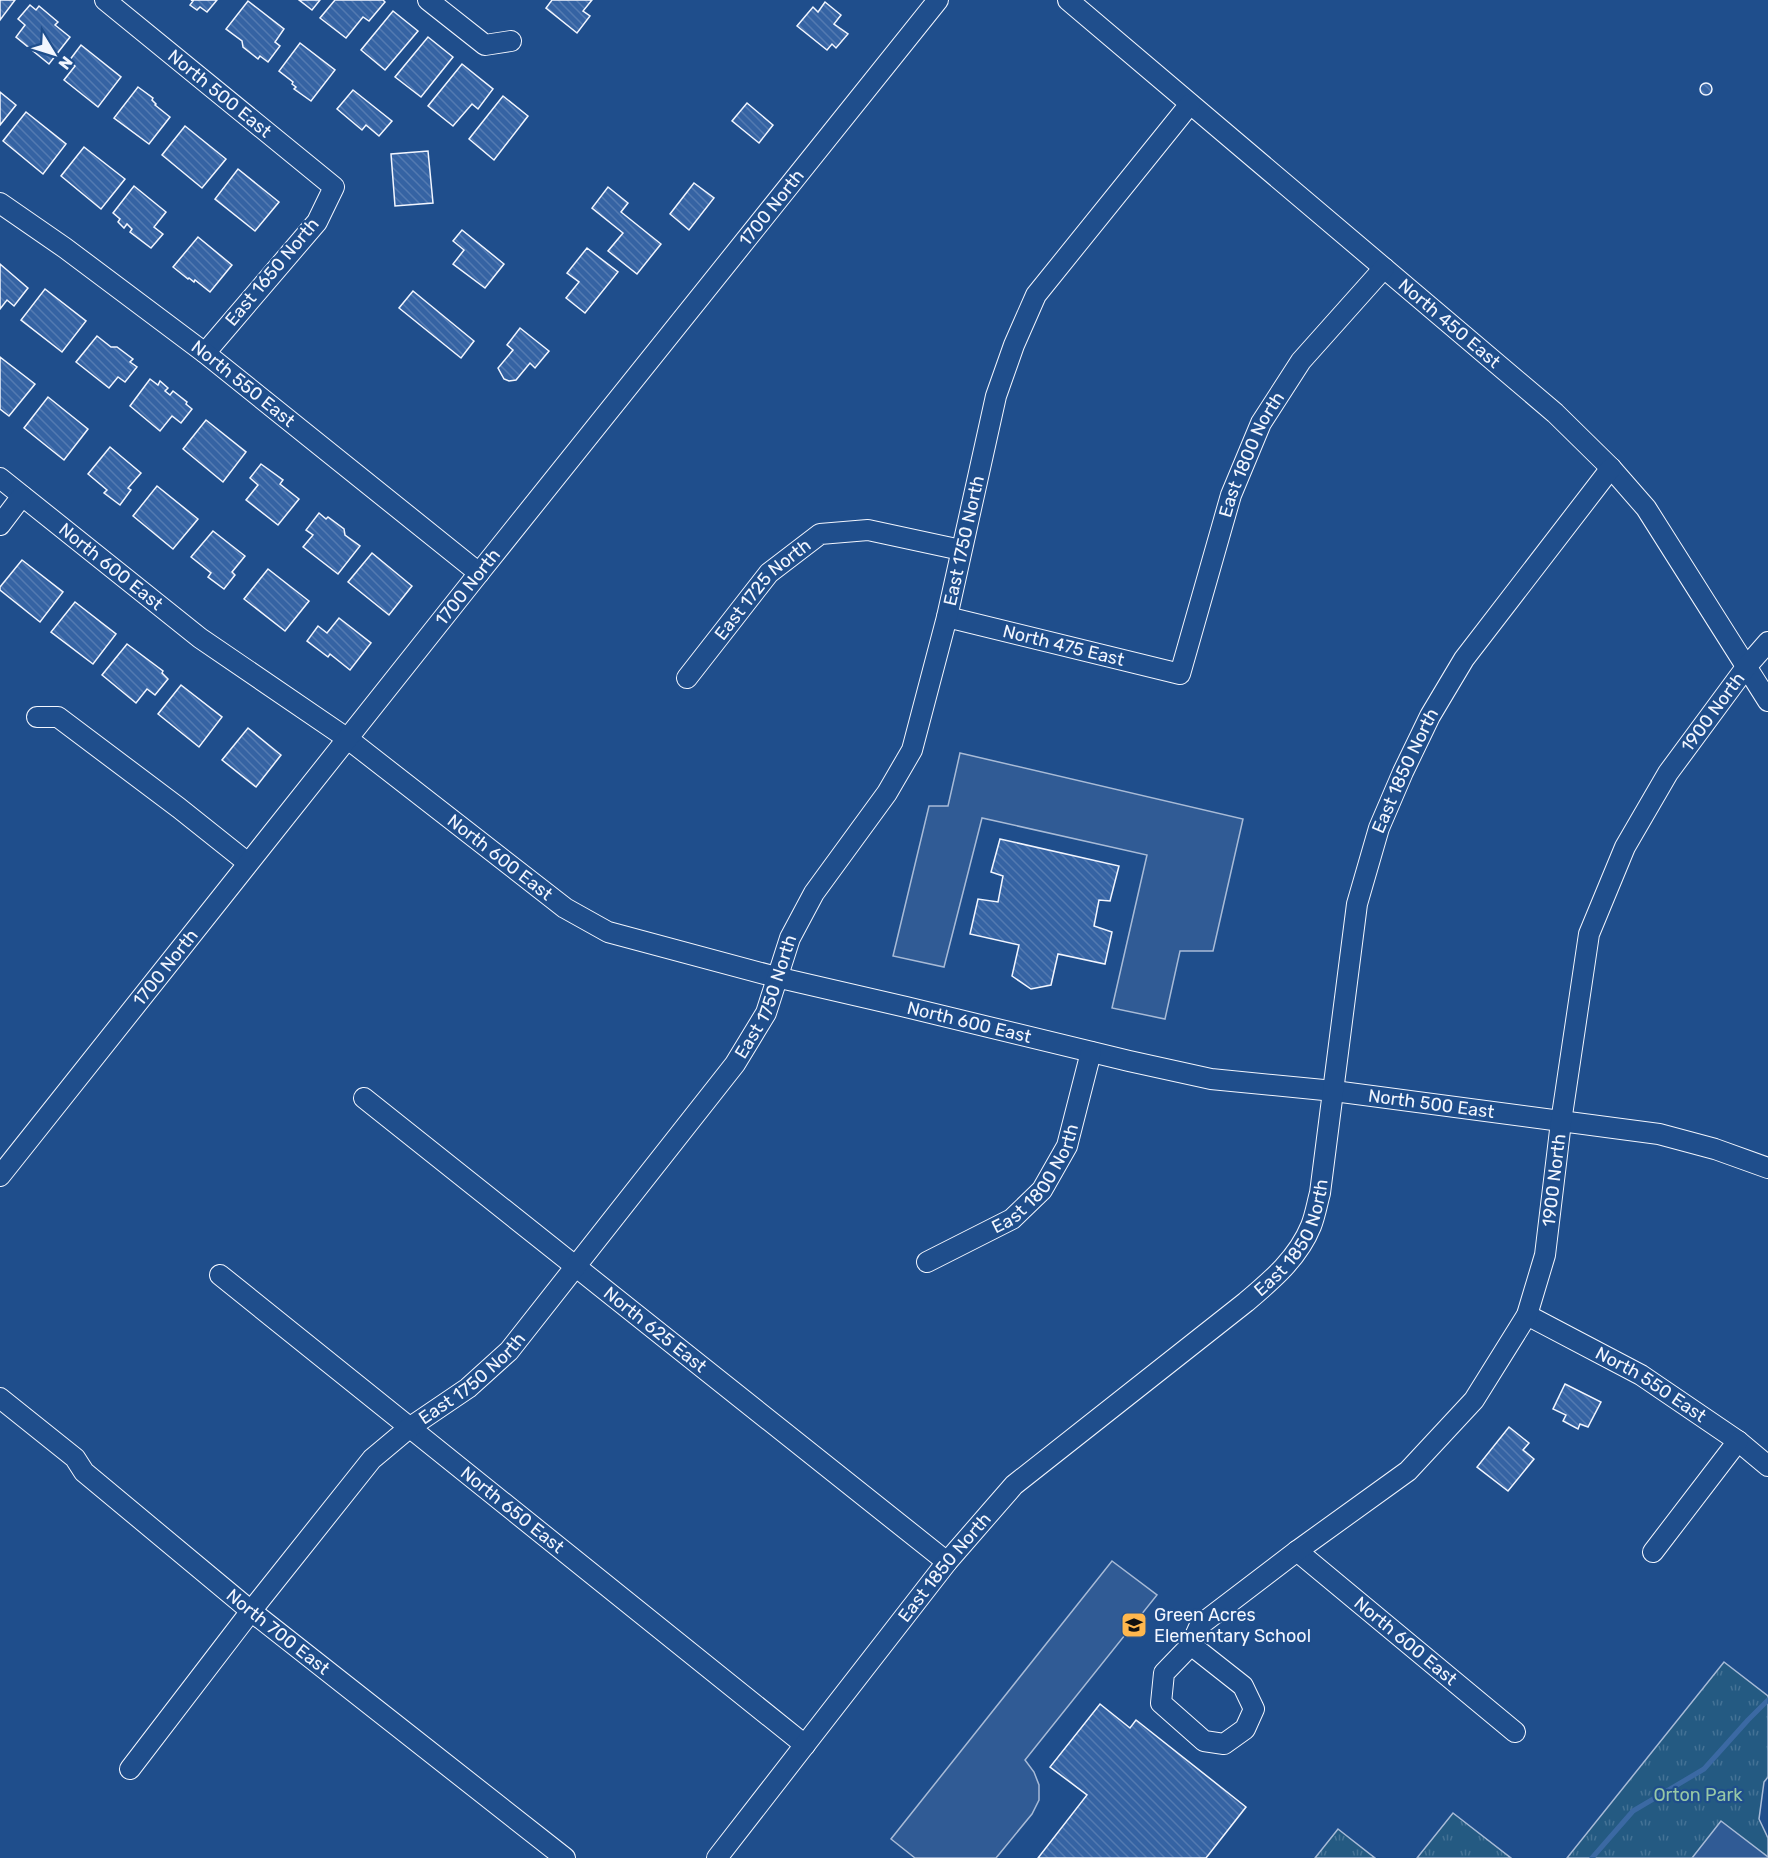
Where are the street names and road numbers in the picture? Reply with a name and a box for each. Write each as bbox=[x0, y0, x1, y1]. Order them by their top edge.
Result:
street label: North 500 East bbox=[163, 45, 276, 142]
street label: 1700 North bbox=[734, 165, 809, 251]
street label: East 1650 North bbox=[220, 214, 324, 330]
street label: North 450 East bbox=[1394, 274, 1505, 373]
street label: North 550 East bbox=[187, 336, 299, 432]
street label: East 1800 North bbox=[1214, 388, 1289, 520]
street label: East 1750 North bbox=[939, 474, 989, 608]
street label: North 600 East bbox=[54, 518, 167, 615]
street label: East 1725 North bbox=[710, 534, 815, 645]
street label: 1700 North bbox=[431, 544, 505, 630]
street label: North 475 East bbox=[1001, 620, 1127, 671]
street label: 1900 North bbox=[1676, 668, 1750, 756]
street label: East 1850 North bbox=[1367, 704, 1443, 837]
street label: North 600 East bbox=[443, 810, 557, 905]
street label: 1700 North bbox=[128, 925, 203, 1011]
street label: East 1750 North bbox=[730, 932, 801, 1063]
street label: North 600 East bbox=[905, 997, 1034, 1048]
street label: North 500 East bbox=[1367, 1085, 1496, 1123]
street label: East 1800 North bbox=[988, 1122, 1083, 1238]
street label: 1900 North bbox=[1538, 1132, 1571, 1228]
street label: East 1850 North bbox=[1250, 1178, 1333, 1301]
street label: North 625 East bbox=[599, 1282, 711, 1377]
street label: East 1750 North bbox=[414, 1328, 530, 1429]
street label: North 550 East bbox=[1592, 1342, 1710, 1427]
street label: North 650 East bbox=[456, 1462, 569, 1558]
street label: East 1850 North bbox=[893, 1508, 996, 1627]
street label: North 700 East bbox=[222, 1584, 334, 1680]
street label: North 600 East bbox=[1349, 1592, 1462, 1690]

